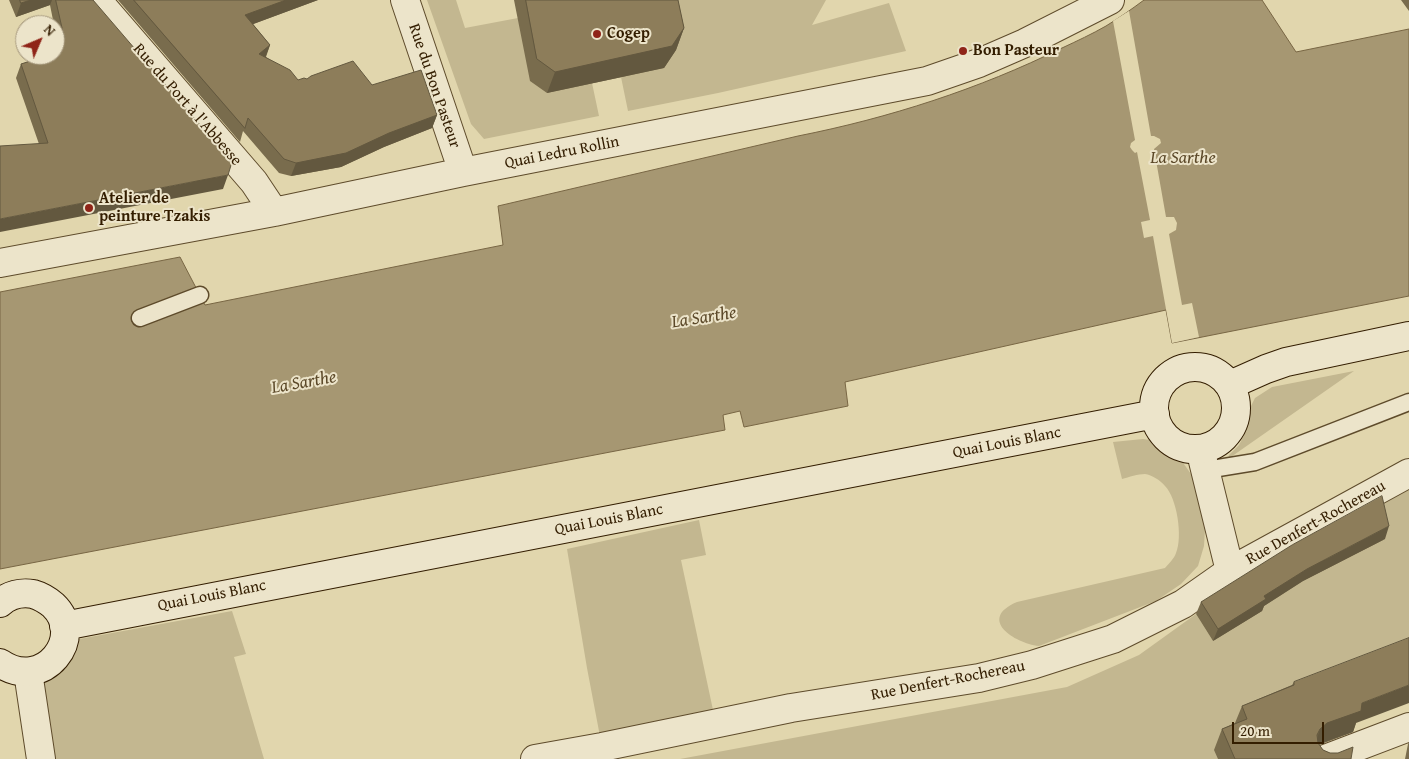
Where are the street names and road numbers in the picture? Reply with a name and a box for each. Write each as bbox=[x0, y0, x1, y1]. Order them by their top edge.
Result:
street label: Rue du Bon Pasteur bbox=[404, 21, 464, 151]
street label: Rue du Port à l'Abbesse bbox=[129, 40, 245, 170]
street label: Quai Ledru Rollin bbox=[503, 132, 621, 174]
street label: Quai Louis Blanc bbox=[951, 423, 1063, 463]
street label: Rue Denfert-Rochereau bbox=[1243, 477, 1389, 569]
street label: Quai Louis Blanc bbox=[553, 500, 665, 540]
street label: Quai Louis Blanc bbox=[156, 576, 268, 616]
street label: Rue Denfert-Rochereau bbox=[869, 657, 1027, 705]

